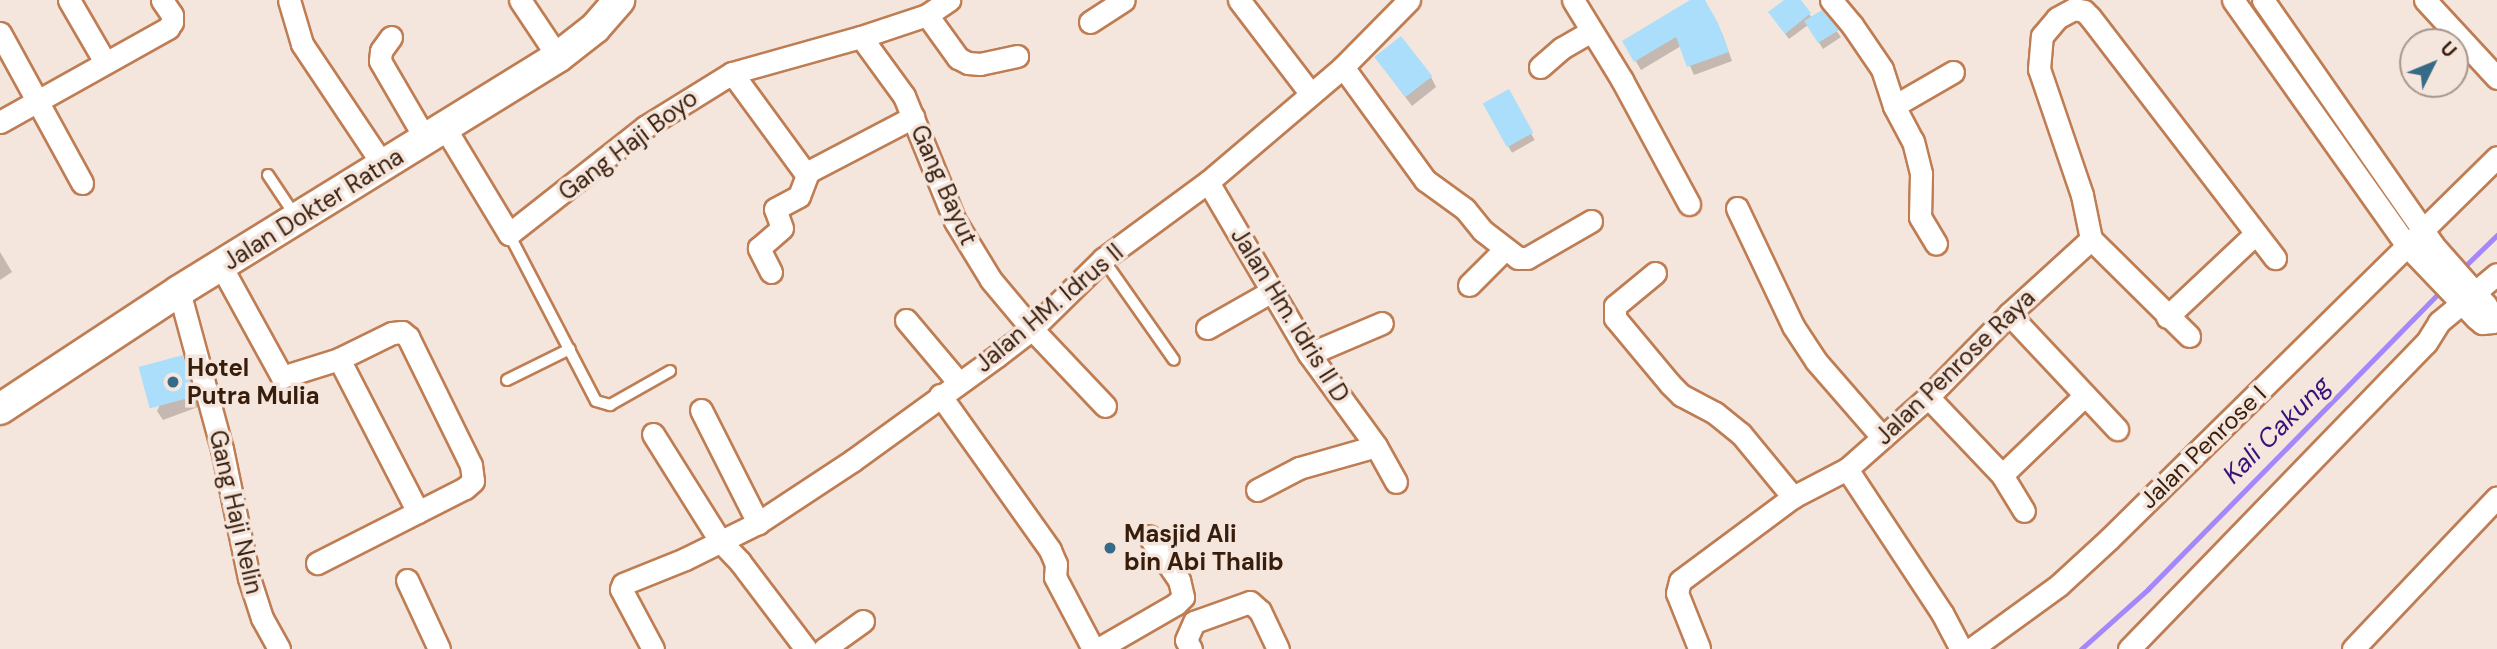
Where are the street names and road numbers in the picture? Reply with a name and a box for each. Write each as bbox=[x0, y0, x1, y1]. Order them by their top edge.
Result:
street label: Gang Haji Boyo bbox=[553, 83, 703, 207]
street label: Gang Bayut bbox=[905, 120, 983, 250]
street label: Jalan Dokter Ratna bbox=[217, 142, 409, 276]
street label: Jalan Hm. Idris II D bbox=[1225, 222, 1355, 408]
street label: Jalan HM. Idrus II bbox=[969, 238, 1129, 378]
street label: Jalan Penrose Raya bbox=[1869, 283, 2041, 451]
street label: Jalan Penrose I bbox=[2134, 379, 2272, 515]
street label: Gang Haji Nelin bbox=[203, 427, 269, 597]

